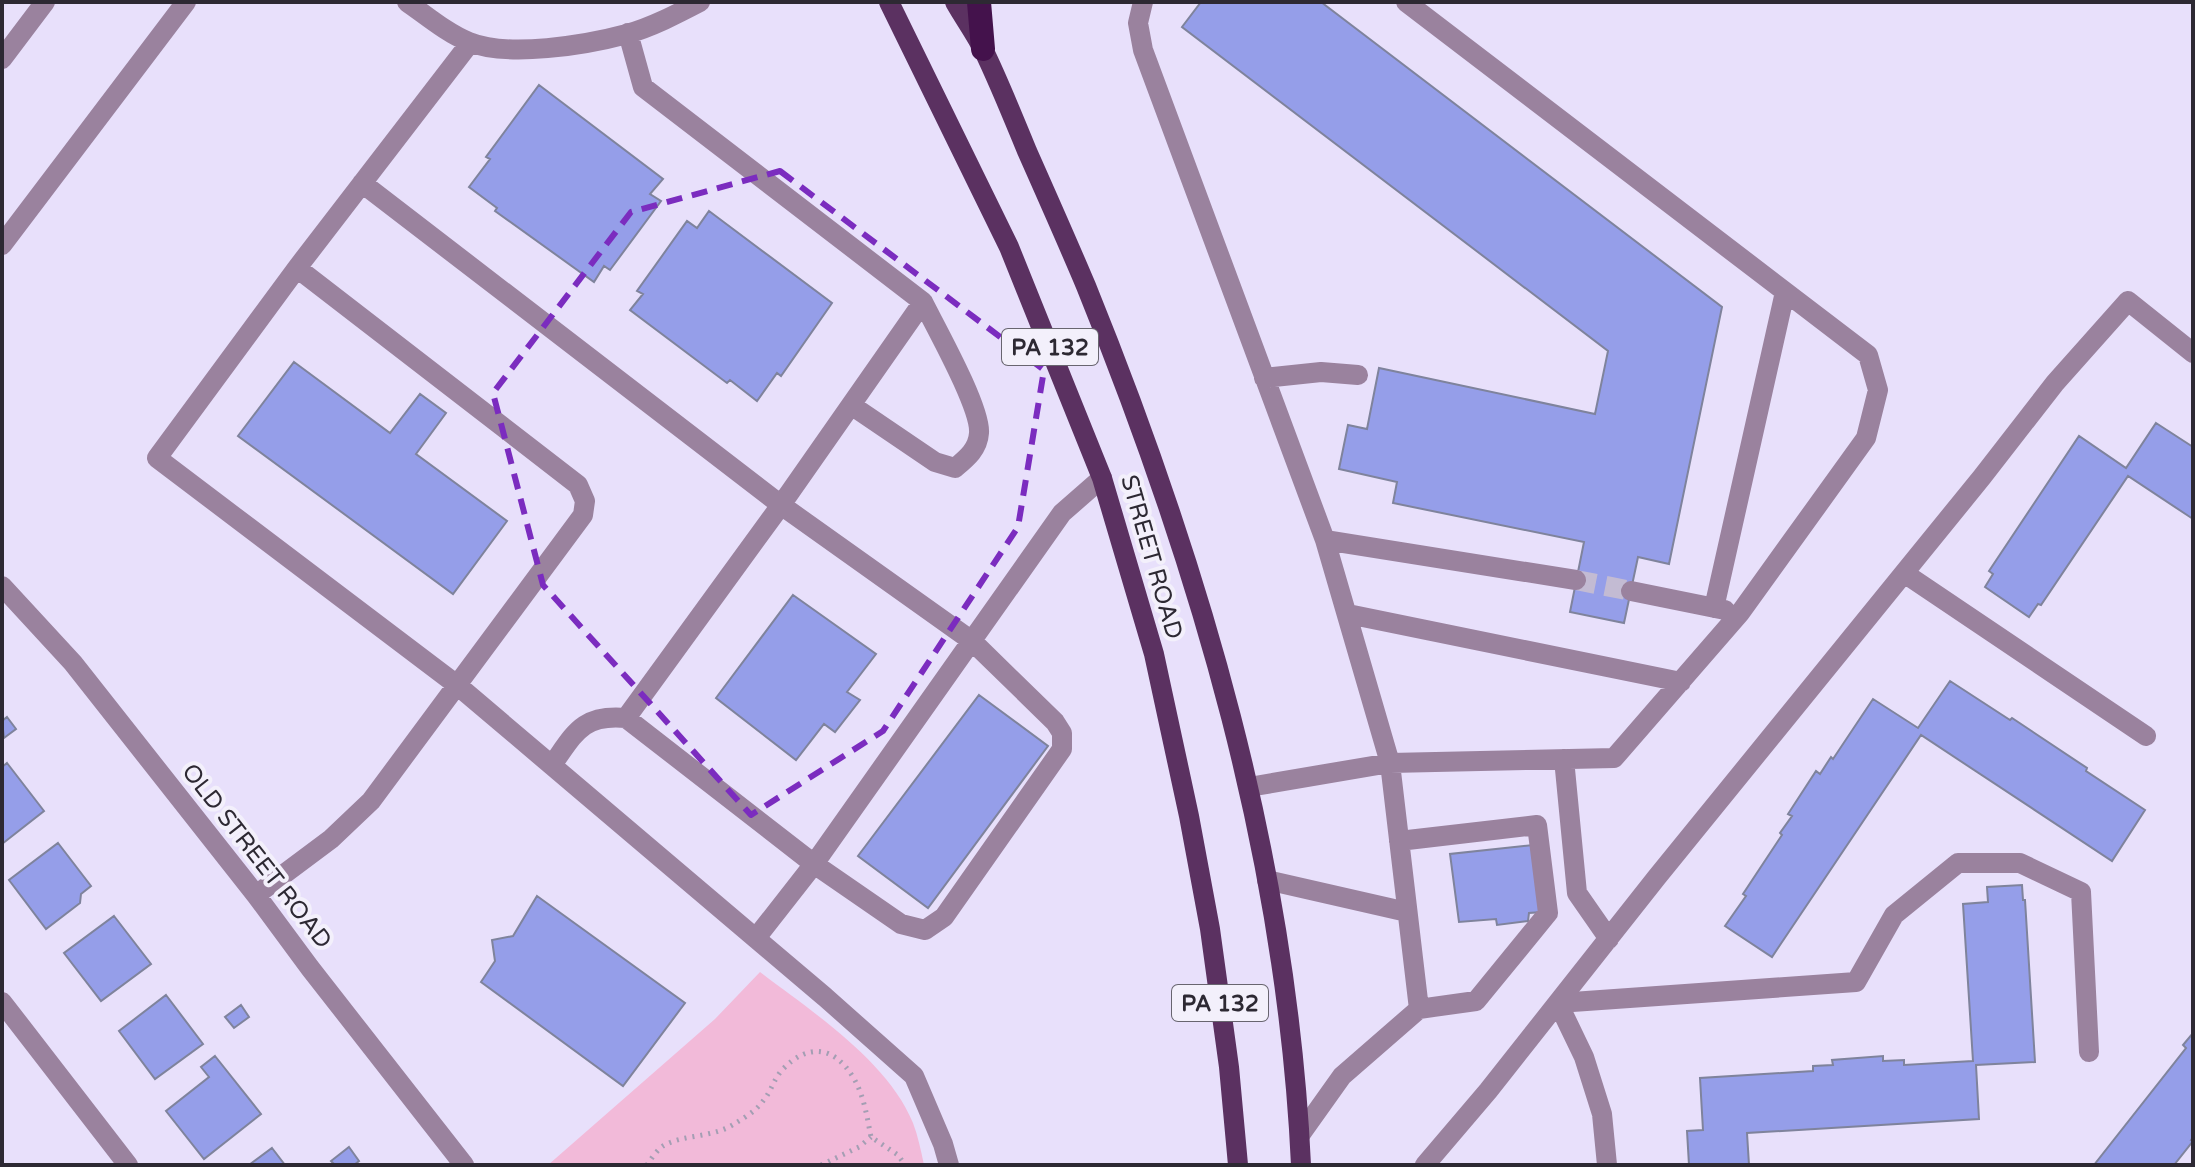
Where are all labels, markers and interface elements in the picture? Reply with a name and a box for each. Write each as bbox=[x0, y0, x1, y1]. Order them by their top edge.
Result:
road number: PA 132 bbox=[1002, 329, 1098, 365]
street label: STREET ROAD bbox=[1114, 472, 1189, 642]
street label: OLD STREET ROAD bbox=[175, 758, 338, 955]
road number: PA 132 bbox=[1172, 985, 1268, 1021]

